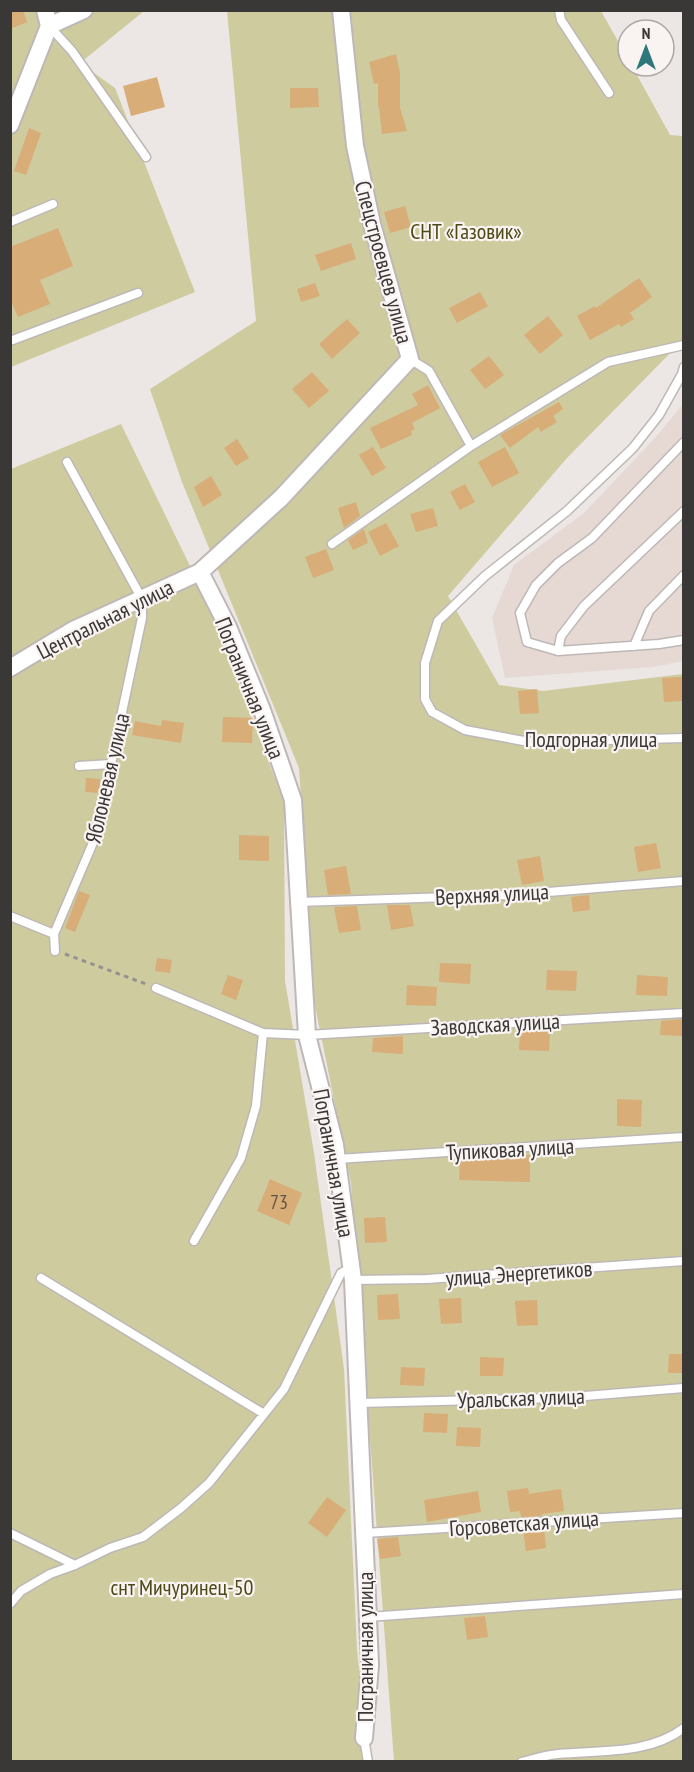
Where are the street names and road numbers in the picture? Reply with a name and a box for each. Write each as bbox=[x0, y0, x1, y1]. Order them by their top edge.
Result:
street label: Спецстроевцев улица bbox=[349, 178, 419, 346]
street label: Центральная улица bbox=[32, 573, 178, 665]
street label: Пограничная улица bbox=[209, 613, 291, 763]
street label: Яблоневая улица bbox=[78, 710, 136, 846]
street label: Подгорная улица bbox=[525, 725, 657, 753]
street label: Верхняя улица bbox=[434, 877, 550, 911]
street label: Заводская улица bbox=[429, 1007, 561, 1041]
street label: Пограничная улица bbox=[307, 1087, 361, 1239]
street label: Тупиковая улица bbox=[445, 1132, 575, 1166]
street label: улица Энергетиков bbox=[445, 1254, 593, 1292]
street label: Уральская улица bbox=[457, 1382, 585, 1414]
street label: Горсоветская улица bbox=[448, 1504, 600, 1542]
street label: Пограничная улица bbox=[351, 1572, 379, 1722]

